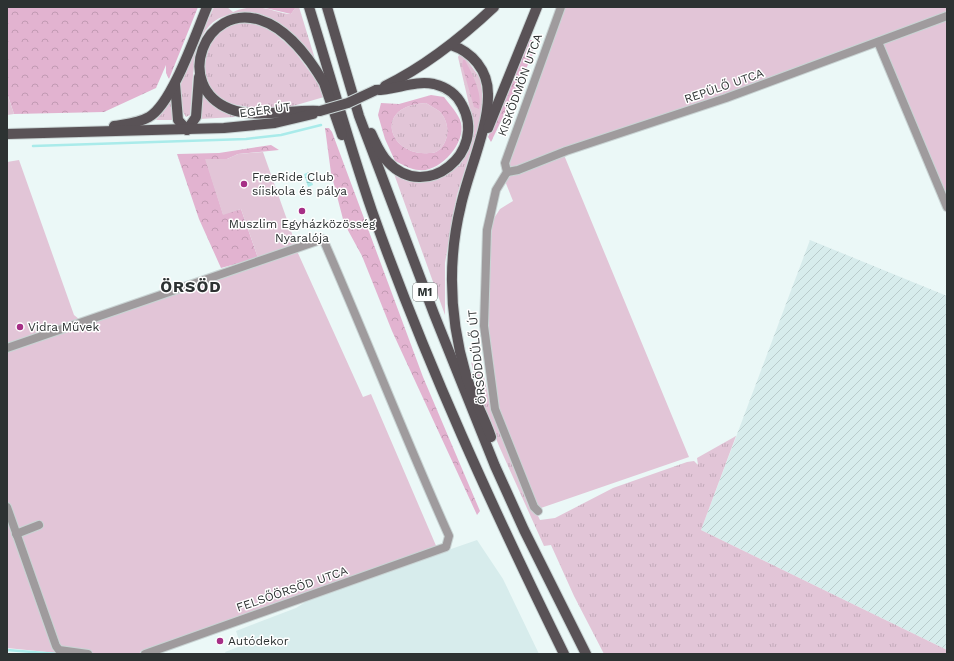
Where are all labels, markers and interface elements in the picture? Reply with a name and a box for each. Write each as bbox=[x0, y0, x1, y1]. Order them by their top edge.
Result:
street label: KISKÖDMÖN UTCA bbox=[495, 32, 545, 138]
street label: REPÜLŐ UTCA bbox=[682, 66, 766, 106]
street label: EGÉR ÚT bbox=[238, 99, 292, 121]
place label: FreeRide Club síiskola és pálya bbox=[252, 170, 347, 198]
marker: FreeRide Club síiskola és pálya bbox=[239, 179, 249, 189]
marker: Muszlim Egyházközösség Nyaralója bbox=[297, 206, 307, 216]
place label: Muszlim Egyházközösség Nyaralója bbox=[229, 217, 376, 245]
district label: ÖRSÖD bbox=[160, 277, 222, 296]
road number: M1 bbox=[413, 283, 437, 301]
street label: ÖRSÖDDŰLŐ ÚT bbox=[465, 309, 489, 405]
place label: Vidra Művek bbox=[28, 320, 100, 334]
marker: Vidra Művek bbox=[15, 322, 25, 332]
street label: FELSŐÖRSÖD UTCA bbox=[234, 563, 350, 615]
place label: Autódekor bbox=[228, 634, 289, 648]
marker: Autódekor bbox=[215, 636, 225, 646]

